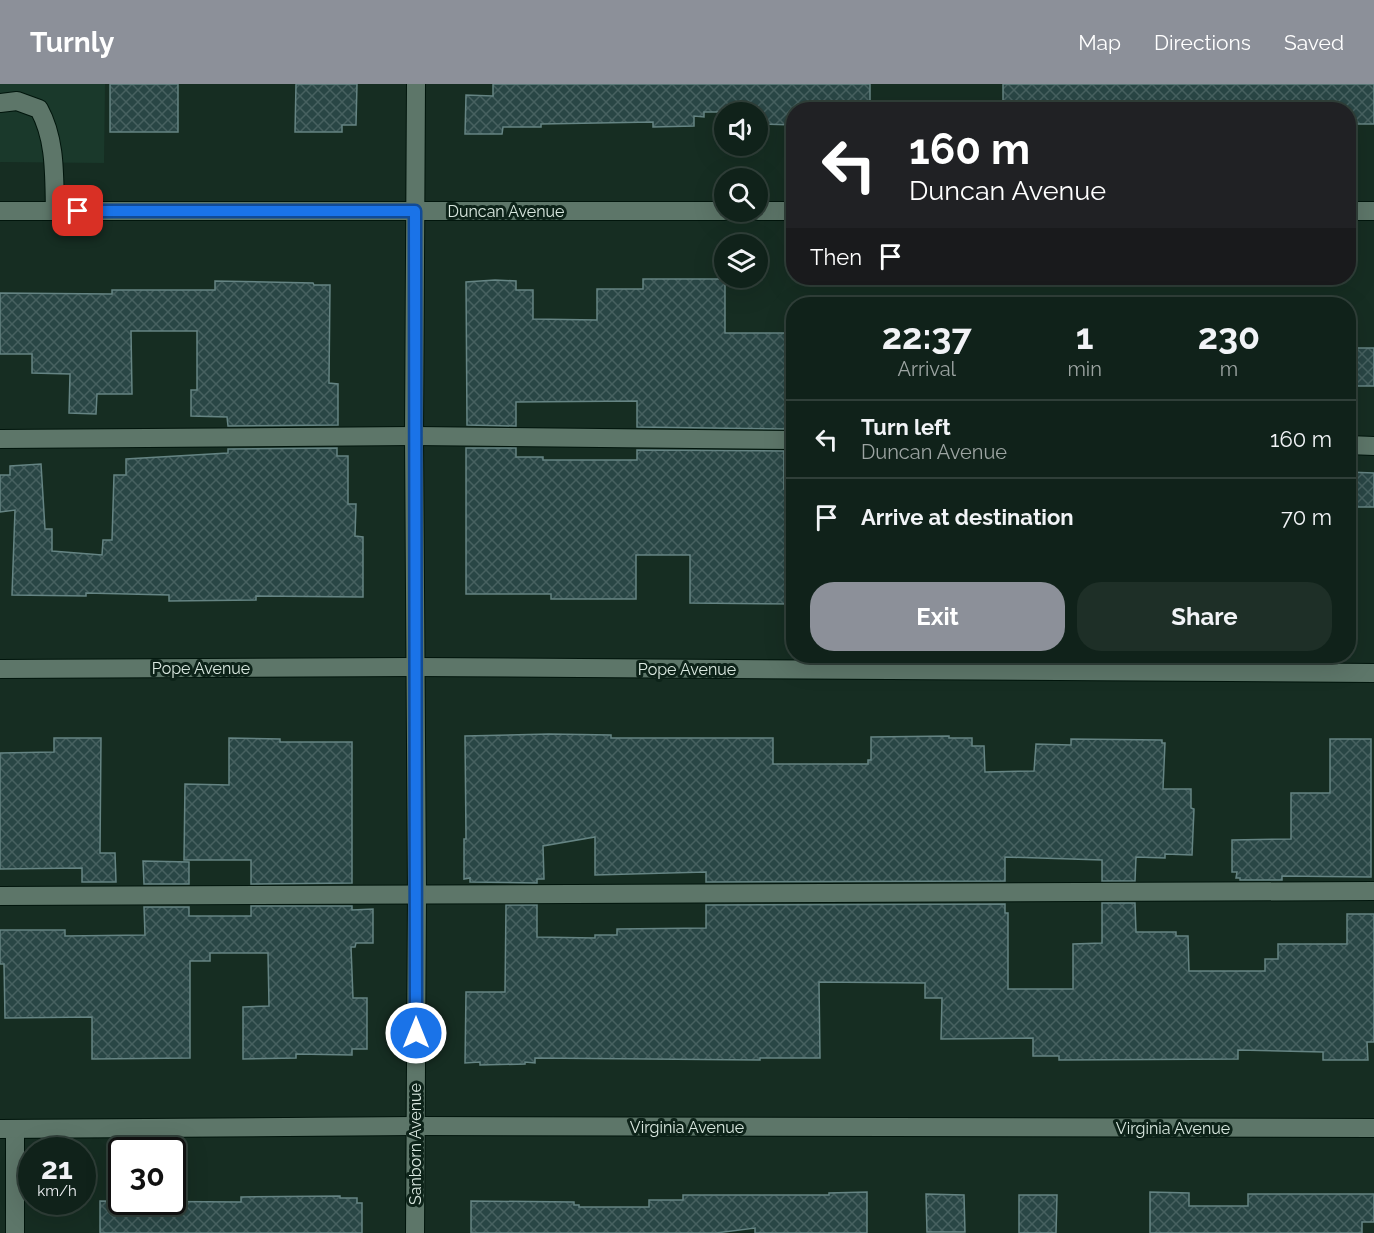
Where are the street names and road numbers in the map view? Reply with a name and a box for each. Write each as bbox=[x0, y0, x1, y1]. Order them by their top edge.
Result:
street label: Duncan Avenue bbox=[448, 202, 564, 221]
street label: Pope Avenue bbox=[152, 659, 250, 678]
street label: Pope Avenue bbox=[638, 660, 736, 679]
street label: Sanborn Avenue bbox=[406, 1083, 425, 1205]
street label: Virginia Avenue bbox=[630, 1118, 744, 1137]
street label: Virginia Avenue bbox=[1116, 1119, 1230, 1138]

